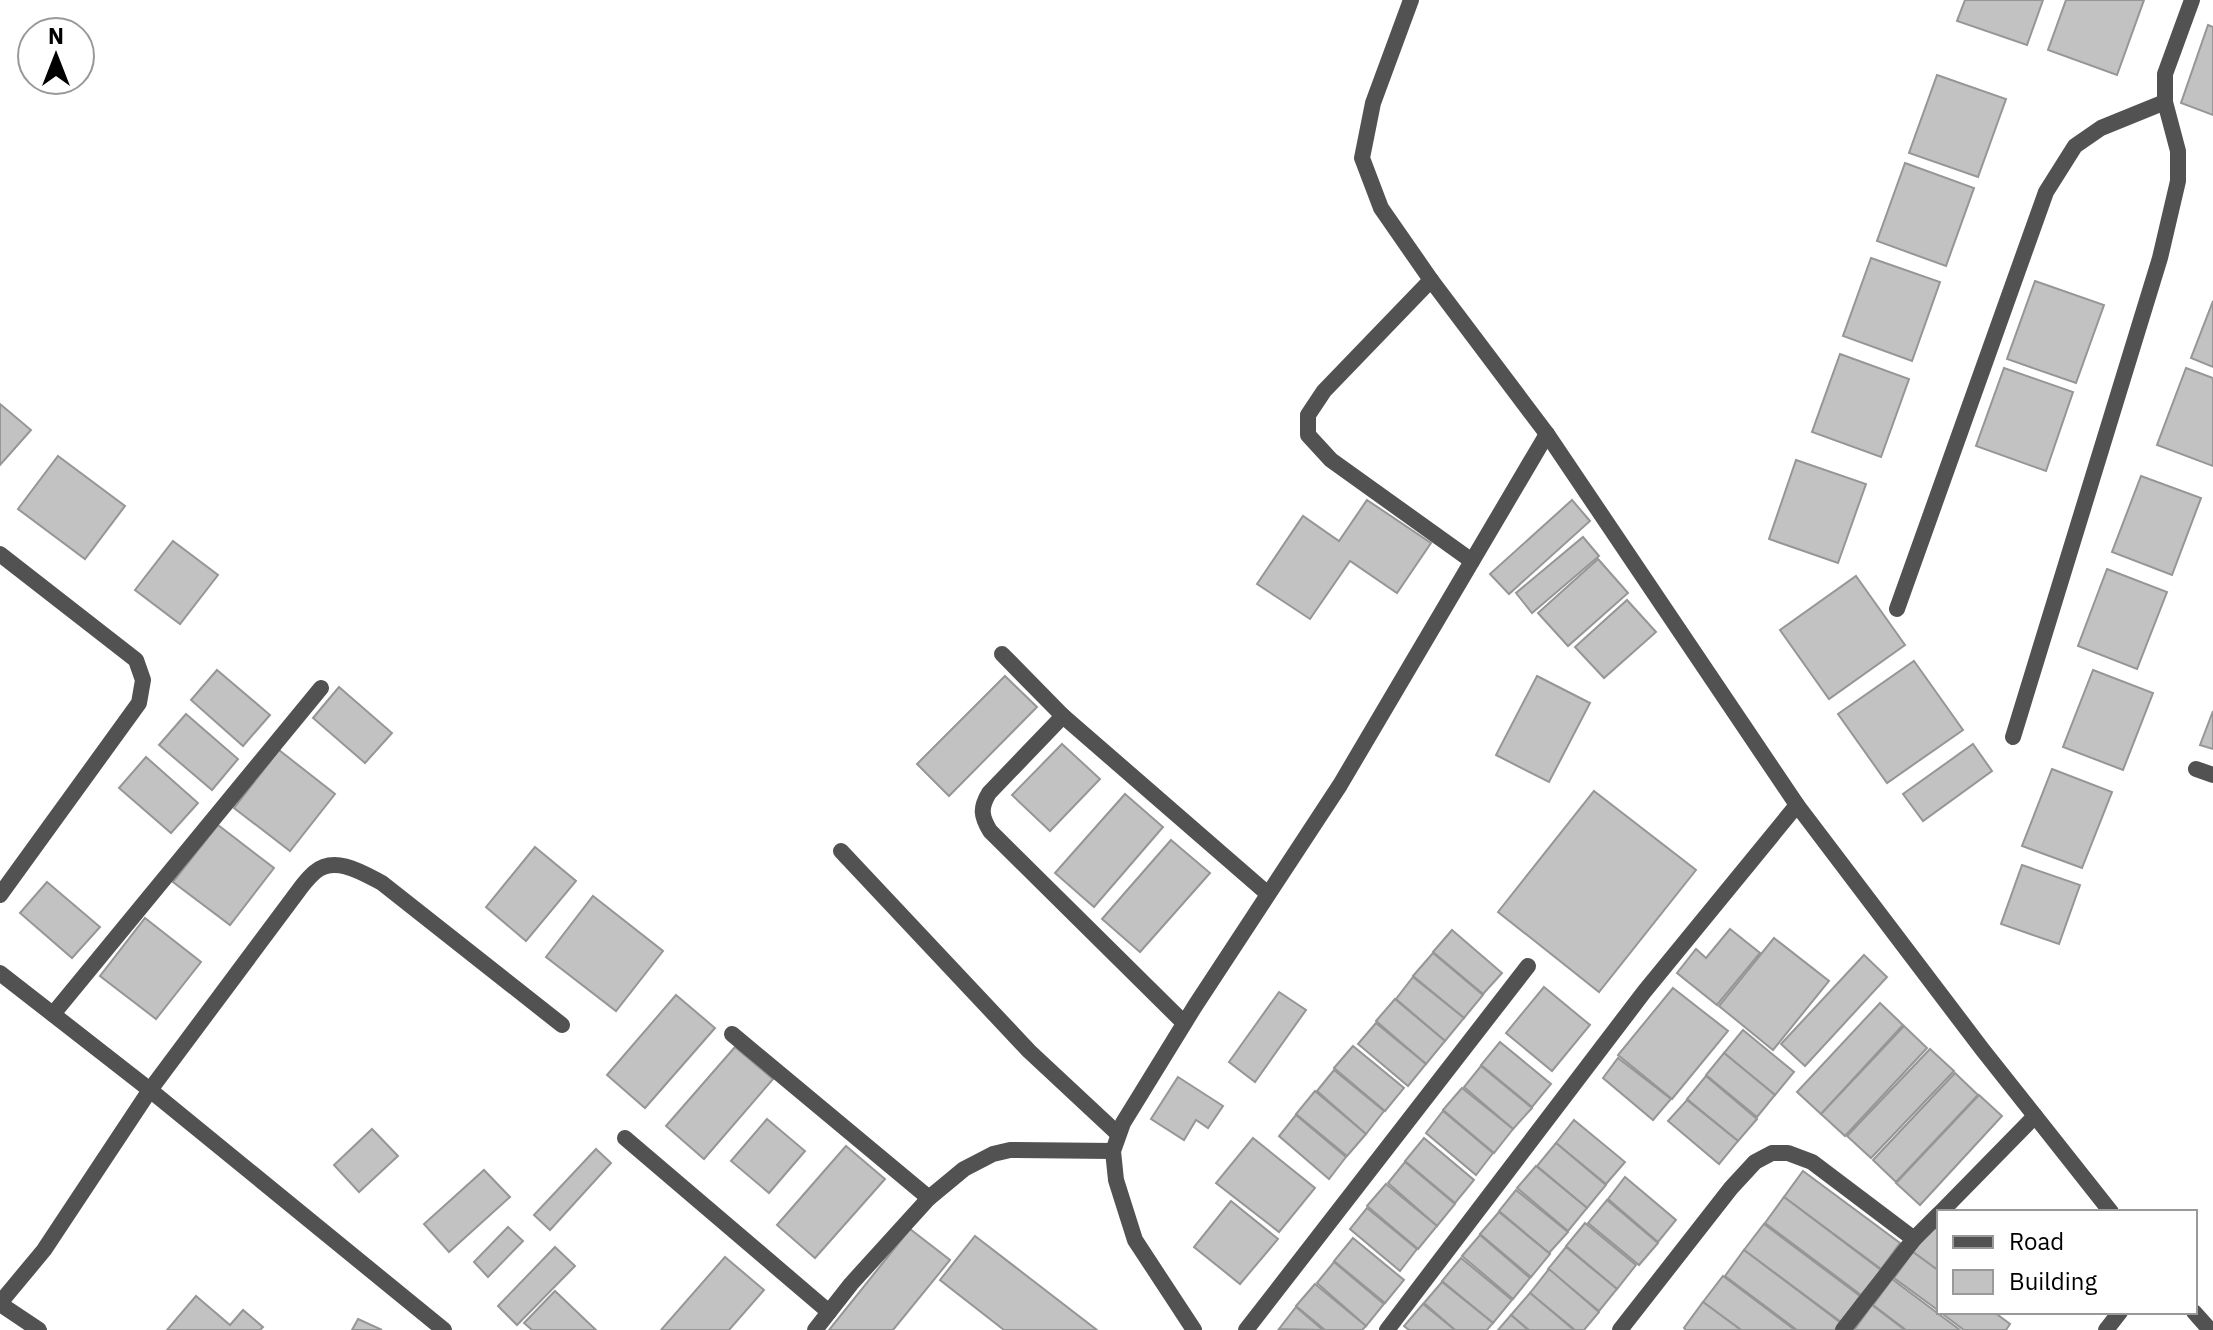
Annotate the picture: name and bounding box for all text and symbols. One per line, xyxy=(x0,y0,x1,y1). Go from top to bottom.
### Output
north arrow xyxy=(16,16,96,96)
text: N xyxy=(48,21,64,50)
legend xyxy=(1937,1210,2197,1314)
text: Road xyxy=(2009,1225,2064,1257)
text: Building xyxy=(2009,1265,2097,1297)

